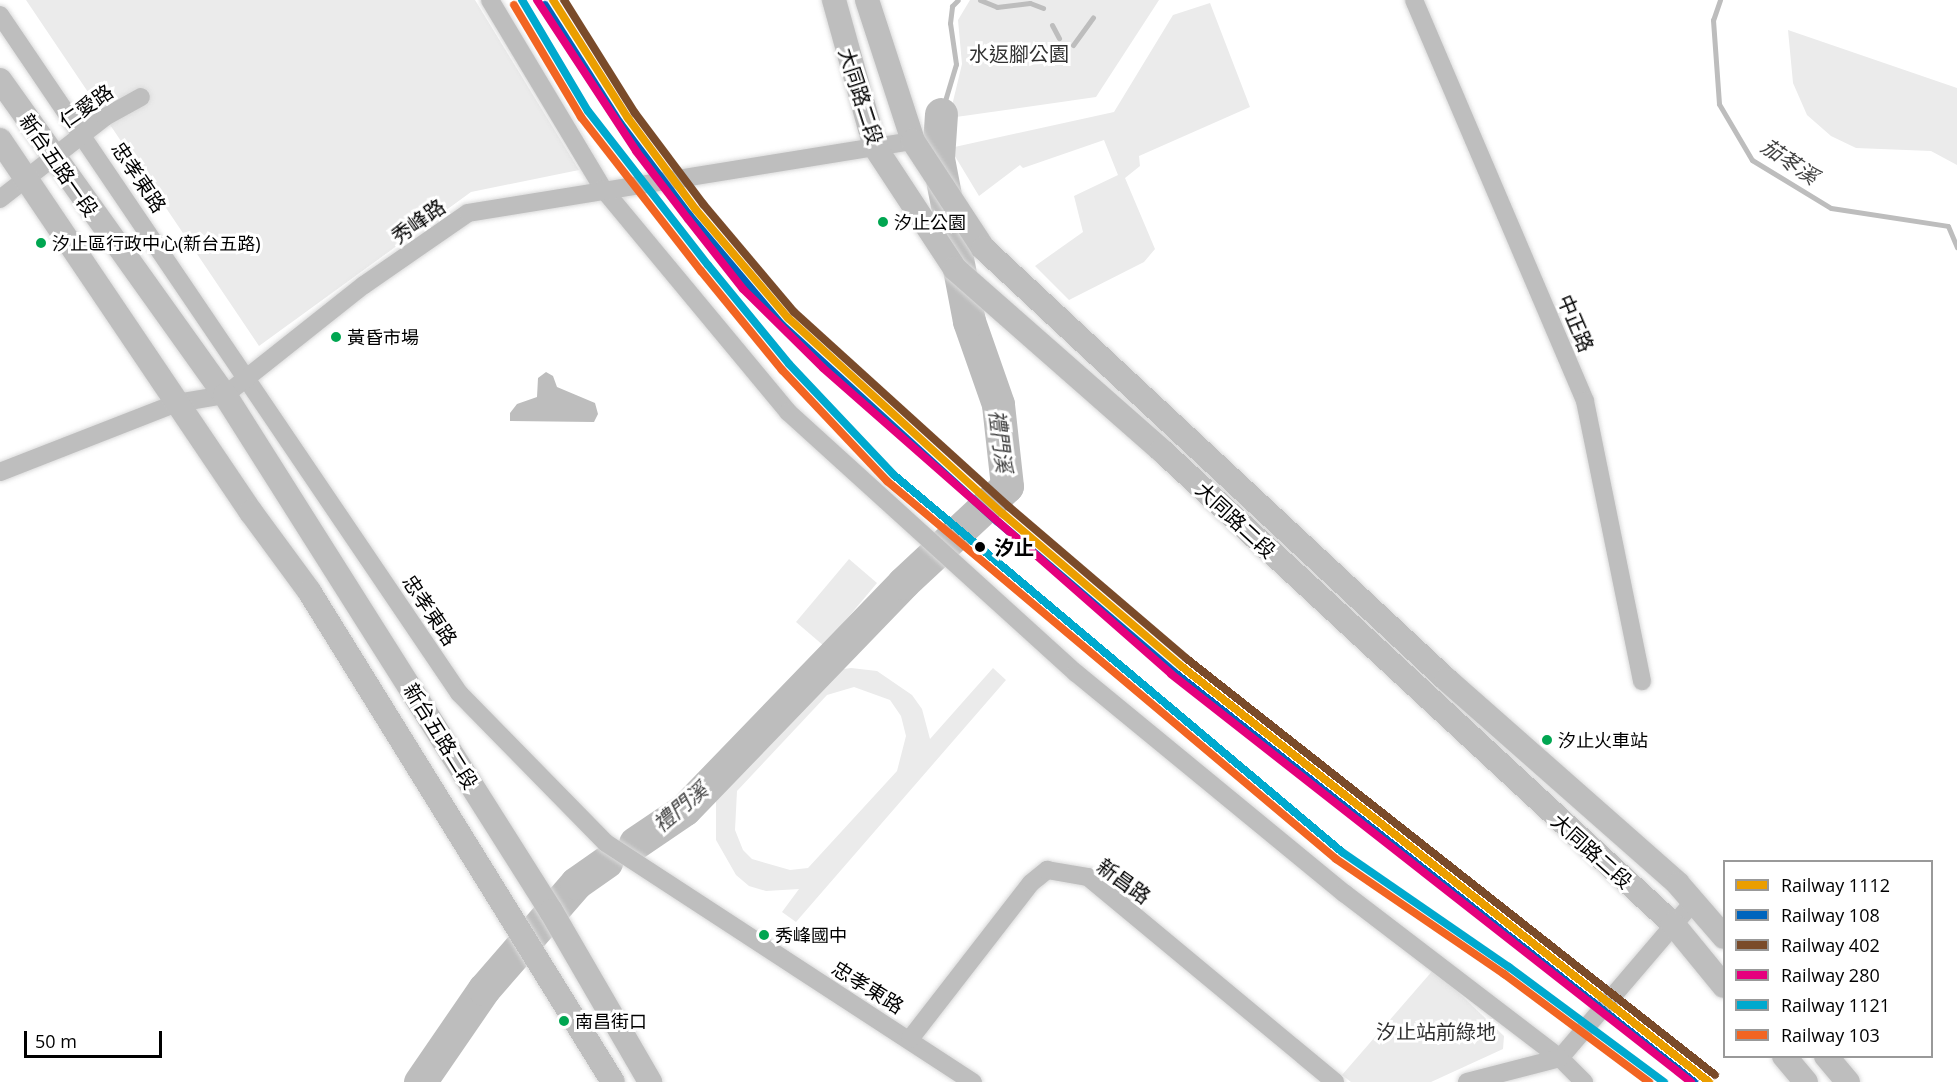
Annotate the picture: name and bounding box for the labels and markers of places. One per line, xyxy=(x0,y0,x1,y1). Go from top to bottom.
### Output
place label: 汐止公園 xyxy=(894,211,966,233)
marker: 汐止公園 xyxy=(877,216,889,228)
place label: 汐止區行政中心(新台五路) xyxy=(52,232,261,254)
marker: 汐止區行政中心(新台五路) xyxy=(35,237,47,249)
place label: 黃昏市場 xyxy=(347,326,419,348)
marker: 黃昏市場 xyxy=(330,331,342,343)
place label: 汐止 xyxy=(994,535,1034,559)
marker: 汐止 xyxy=(971,538,989,556)
place label: 汐止火車站 xyxy=(1558,729,1648,751)
marker: 汐止火車站 xyxy=(1541,734,1553,746)
place label: 秀峰國中 xyxy=(775,924,847,946)
marker: 秀峰國中 xyxy=(758,929,770,941)
place label: 南昌街口 xyxy=(575,1010,647,1032)
marker: 南昌街口 xyxy=(558,1015,570,1027)

